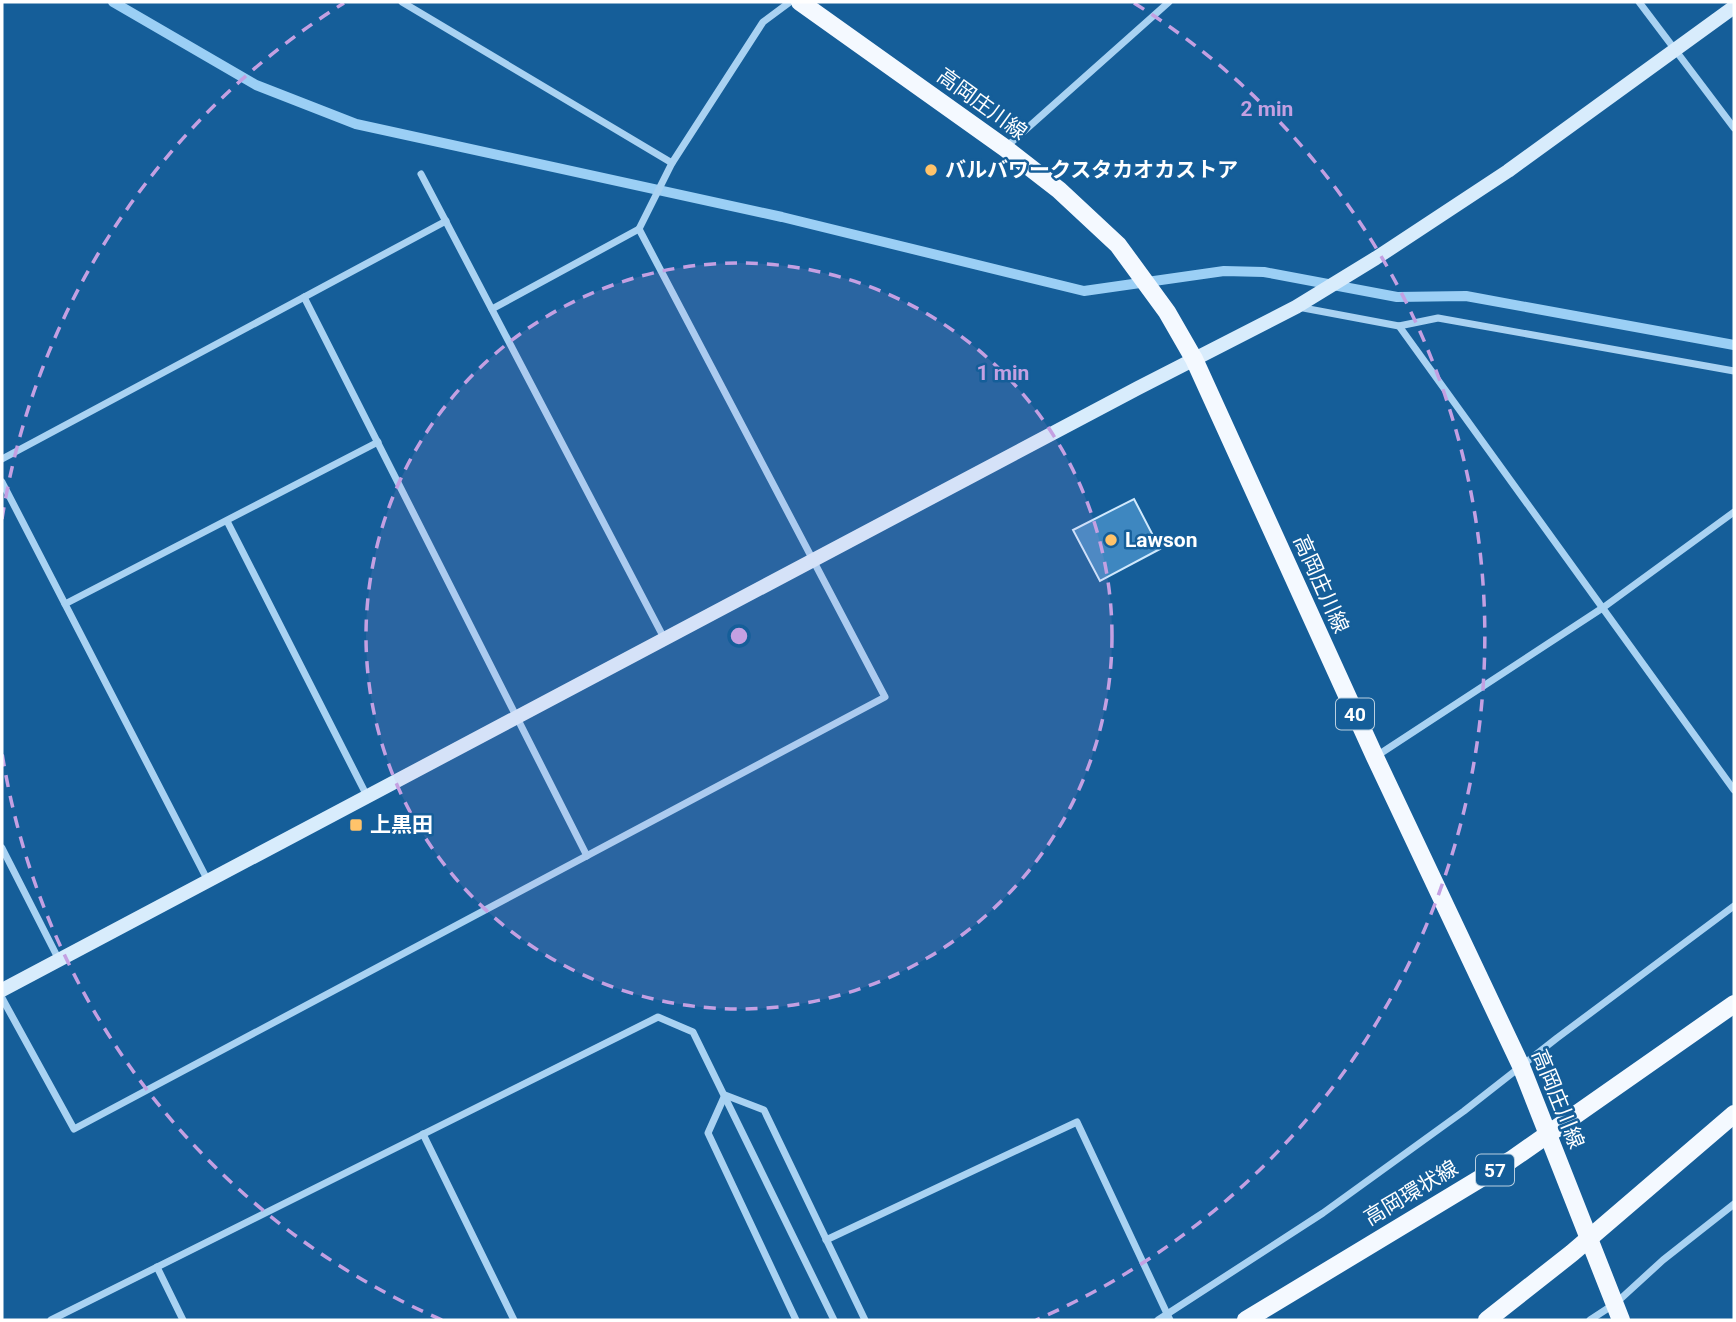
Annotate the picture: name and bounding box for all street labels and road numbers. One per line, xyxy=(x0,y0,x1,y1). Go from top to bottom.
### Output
street label: 高岡庄川線 xyxy=(932,63,1032,145)
street label: 高岡庄川線 xyxy=(1289,531,1353,637)
road number: 40 xyxy=(1336,698,1374,730)
street label: 高岡庄川線 xyxy=(1527,1046,1589,1152)
road number: 57 xyxy=(1476,1154,1514,1186)
street label: 高岡環状線 xyxy=(1360,1156,1462,1230)

